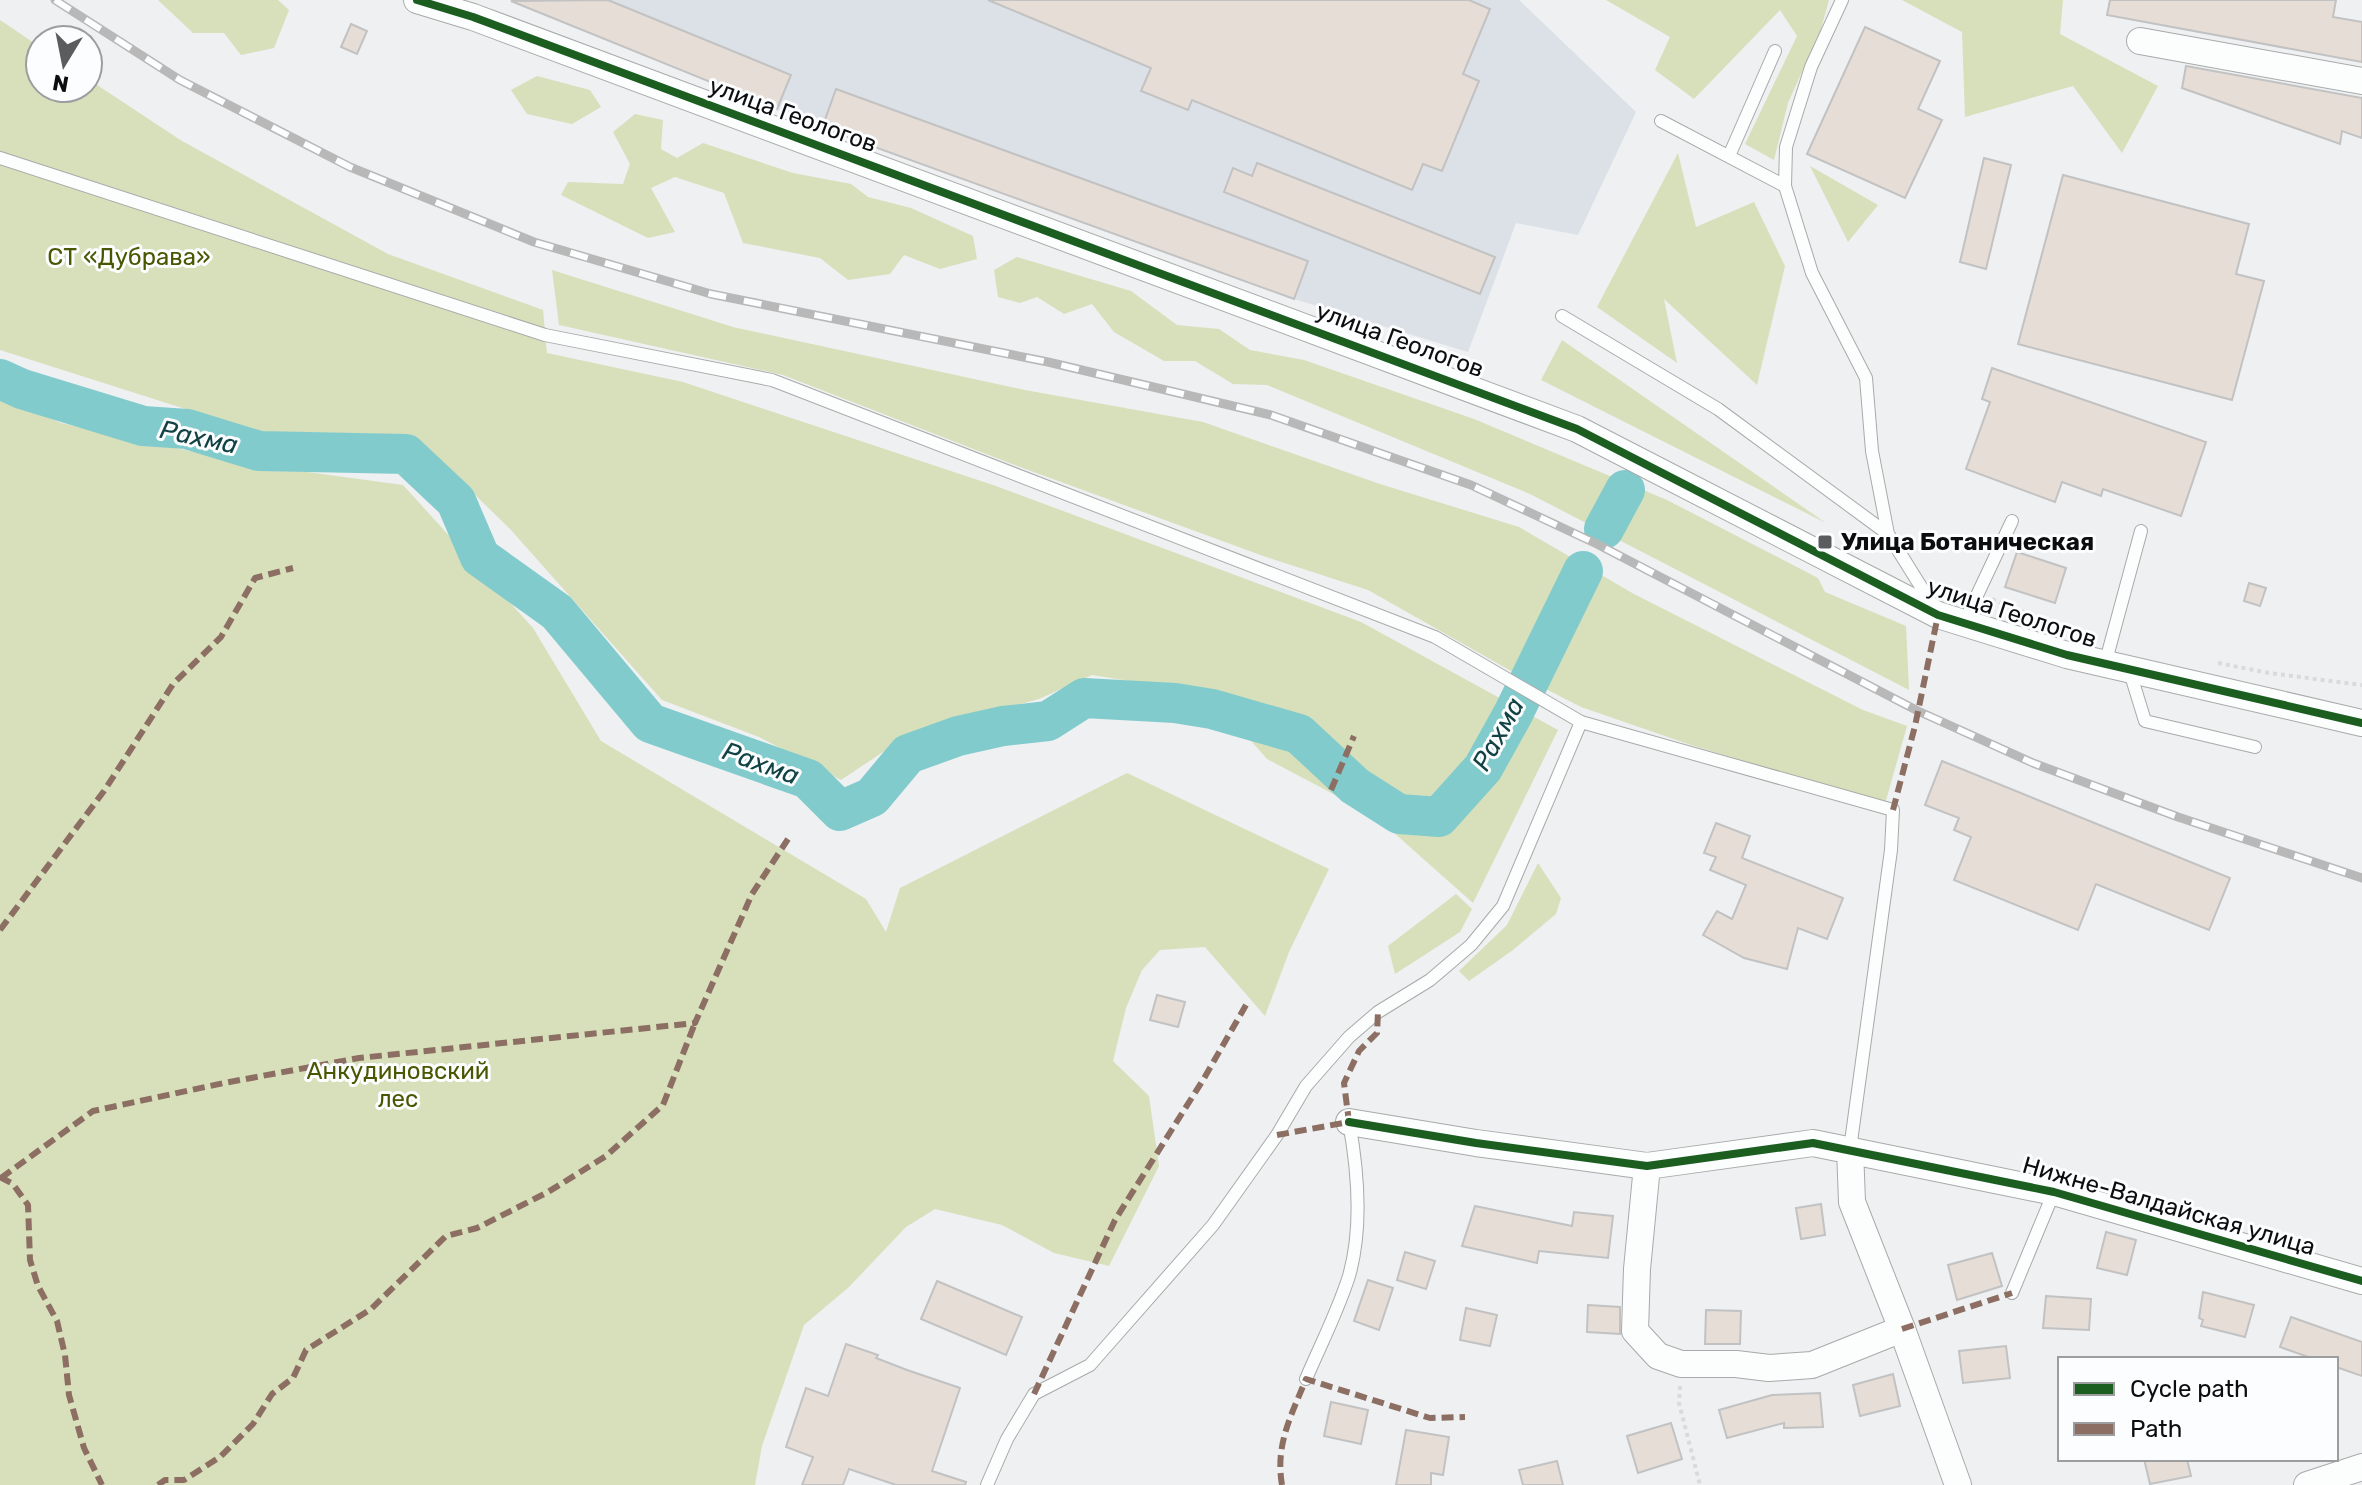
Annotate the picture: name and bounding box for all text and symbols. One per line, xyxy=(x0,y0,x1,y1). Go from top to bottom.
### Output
north arrow xyxy=(24,24,104,104)
text: N xyxy=(50,69,71,98)
street label: улица Геологов xyxy=(705,72,881,158)
park label: СТ «Дубрава» xyxy=(47,243,211,271)
street label: улица Геологов xyxy=(1312,297,1488,383)
water label: Рахма xyxy=(157,414,241,461)
place label: Улица Ботаническая xyxy=(1841,528,2094,556)
marker: Улица Ботаническая xyxy=(1816,533,1834,551)
street label: улица Геологов xyxy=(1924,572,2100,654)
water label: Рахма xyxy=(1466,692,1531,776)
water label: Рахма xyxy=(718,735,803,792)
park label: Анкудиновский лес xyxy=(307,1057,489,1113)
street label: Нижне-Валдайская улица xyxy=(2019,1151,2319,1261)
legend xyxy=(2058,1357,2338,1461)
text: Cycle path xyxy=(2130,1375,2249,1403)
text: Path xyxy=(2130,1415,2182,1443)

